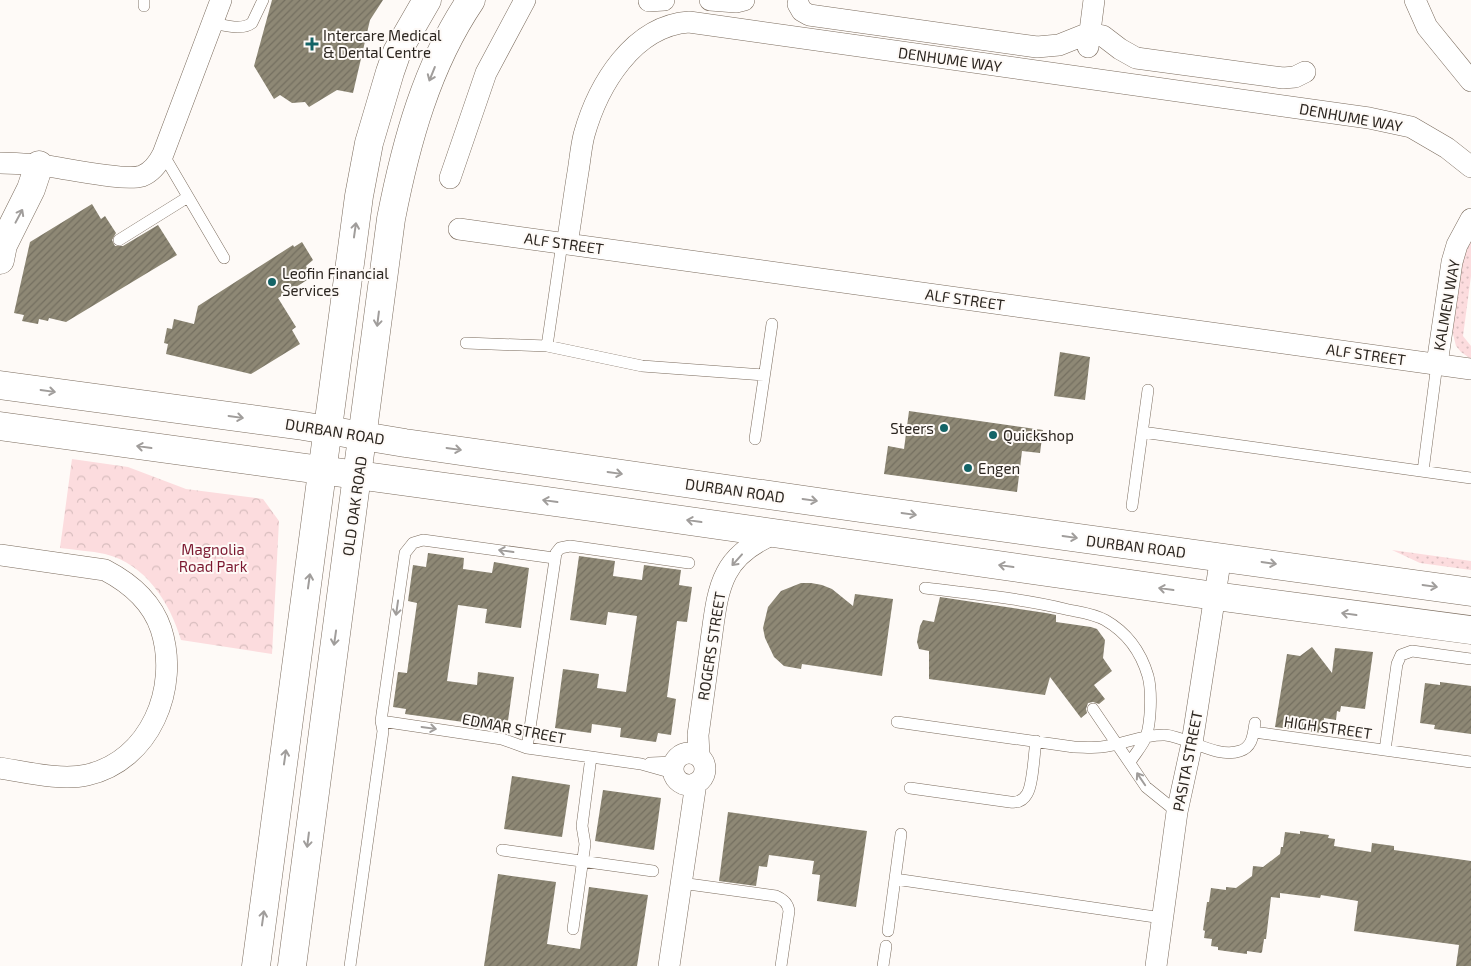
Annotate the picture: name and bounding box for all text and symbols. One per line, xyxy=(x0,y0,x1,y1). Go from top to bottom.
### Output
place label: Intercare Medical & Dental Centre xyxy=(323,26,442,61)
marker: Intercare Medical & Dental Centre xyxy=(305,37,319,51)
street label: DENHUME WAY xyxy=(897,43,1003,75)
one-way arrow xyxy=(427,66,437,81)
street label: DENHUME WAY xyxy=(1298,99,1405,135)
one-way arrow xyxy=(14,208,24,223)
one-way arrow xyxy=(350,222,360,238)
street label: ALF STREET xyxy=(523,229,605,258)
street label: KALMEN WAY xyxy=(1429,258,1463,352)
place label: Leofin Financial Services xyxy=(282,264,389,299)
marker: Leofin Financial Services xyxy=(266,276,278,288)
street label: ALF STREET xyxy=(924,285,1006,314)
one-way arrow xyxy=(373,311,383,327)
street label: ALF STREET xyxy=(1325,340,1407,369)
one-way arrow xyxy=(40,387,56,397)
one-way arrow xyxy=(228,412,244,422)
street label: DURBAN ROAD xyxy=(284,414,386,448)
place label: Steers xyxy=(890,419,934,437)
marker: Steers xyxy=(938,422,950,434)
place label: Quickshop xyxy=(1003,426,1074,445)
marker: Quickshop xyxy=(987,429,999,441)
one-way arrow xyxy=(136,441,152,451)
one-way arrow xyxy=(445,445,461,455)
street label: OLD OAK ROAD xyxy=(338,455,370,557)
place label: Engen xyxy=(978,459,1020,477)
marker: Engen xyxy=(962,462,974,474)
one-way arrow xyxy=(606,468,622,478)
street label: DURBAN ROAD xyxy=(684,474,786,506)
one-way arrow xyxy=(542,496,558,506)
one-way arrow xyxy=(802,496,818,506)
one-way arrow xyxy=(900,510,916,520)
one-way arrow xyxy=(686,516,702,526)
street label: DURBAN ROAD xyxy=(1085,531,1187,561)
one-way arrow xyxy=(1061,532,1077,542)
park label: Magnolia Road Park xyxy=(179,540,248,575)
one-way arrow xyxy=(498,546,514,556)
one-way arrow xyxy=(731,553,742,566)
one-way arrow xyxy=(1261,558,1277,568)
one-way arrow xyxy=(998,560,1014,570)
one-way arrow xyxy=(304,573,314,589)
one-way arrow xyxy=(1422,581,1438,591)
one-way arrow xyxy=(1159,584,1175,594)
street label: ROGERS STREET xyxy=(694,590,729,702)
one-way arrow xyxy=(392,600,402,616)
one-way arrow xyxy=(1341,608,1357,618)
one-way arrow xyxy=(330,630,340,646)
street label: EDMAR STREET xyxy=(461,709,568,747)
street label: PASITA STREET xyxy=(1168,709,1206,813)
street label: HIGH STREET xyxy=(1283,712,1373,742)
one-way arrow xyxy=(421,724,437,734)
one-way arrow xyxy=(280,749,290,765)
one-way arrow xyxy=(1136,773,1146,787)
one-way arrow xyxy=(303,832,313,848)
one-way arrow xyxy=(258,910,268,926)

